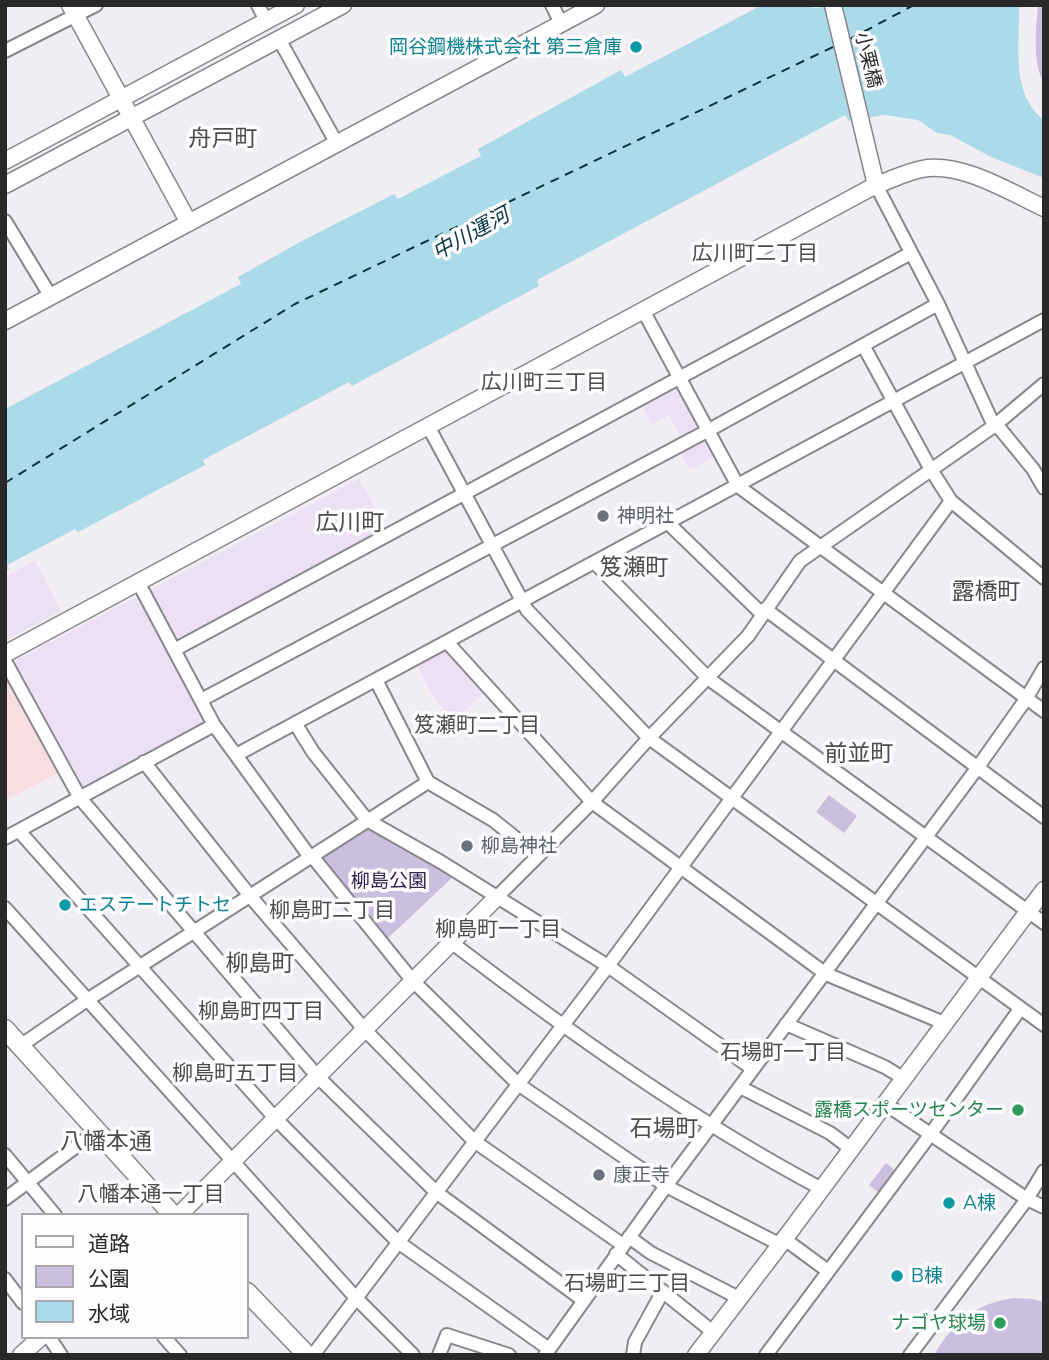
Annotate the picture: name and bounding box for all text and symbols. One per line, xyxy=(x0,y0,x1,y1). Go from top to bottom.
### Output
street label: 小栗橋 xyxy=(850,30,886,90)
place label: 岡谷鋼機株式会社 第三倉庫 xyxy=(389,36,622,58)
marker: 岡谷鋼機株式会社 第三倉庫 xyxy=(628,39,644,55)
district label: 舟戸町 xyxy=(189,125,257,153)
water label: 中川運河 xyxy=(428,203,514,265)
district label: 広川町二丁目 xyxy=(692,241,818,267)
district label: 広川町三丁目 xyxy=(481,370,607,396)
place label: 神明社 xyxy=(617,505,674,527)
marker: 神明社 xyxy=(595,508,611,524)
district label: 広川町 xyxy=(316,509,384,537)
district label: 笈瀬町 xyxy=(600,554,668,582)
district label: 露橋町 xyxy=(952,578,1020,606)
district label: 笈瀬町二丁目 xyxy=(414,713,540,739)
district label: 前並町 xyxy=(825,740,893,768)
place label: 柳島神社 xyxy=(481,835,557,857)
marker: 柳島神社 xyxy=(459,838,475,854)
park label: 柳島公園 xyxy=(351,870,427,892)
place label: エステートチトセ xyxy=(79,894,231,916)
marker: エステートチトセ xyxy=(57,897,73,913)
district label: 柳島町二丁目 xyxy=(269,898,395,924)
district label: 柳島町一丁目 xyxy=(435,917,561,943)
district label: 柳島町 xyxy=(226,950,294,978)
district label: 柳島町四丁目 xyxy=(198,999,324,1025)
district label: 石場町一丁目 xyxy=(720,1040,846,1066)
district label: 柳島町五丁目 xyxy=(172,1061,298,1087)
place label: 露橋スポーツセンター xyxy=(814,1099,1004,1121)
marker: 露橋スポーツセンター xyxy=(1010,1102,1026,1118)
district label: 石場町 xyxy=(630,1115,698,1143)
district label: 八幡本通 xyxy=(60,1128,152,1156)
place label: 康正寺 xyxy=(613,1164,670,1186)
marker: 康正寺 xyxy=(591,1167,607,1183)
district label: 八幡本通一丁目 xyxy=(78,1182,224,1208)
place label: A棟 xyxy=(963,1192,996,1214)
marker: A棟 xyxy=(941,1195,957,1211)
legend xyxy=(21,1213,248,1339)
text: 道路 xyxy=(88,1230,130,1256)
text: 公園 xyxy=(88,1265,130,1291)
place label: B棟 xyxy=(911,1265,943,1287)
marker: B棟 xyxy=(889,1268,905,1284)
district label: 石場町三丁目 xyxy=(564,1271,690,1297)
text: 水域 xyxy=(88,1300,130,1326)
place label: ナゴヤ球場 xyxy=(891,1312,986,1334)
marker: ナゴヤ球場 xyxy=(992,1315,1008,1331)

